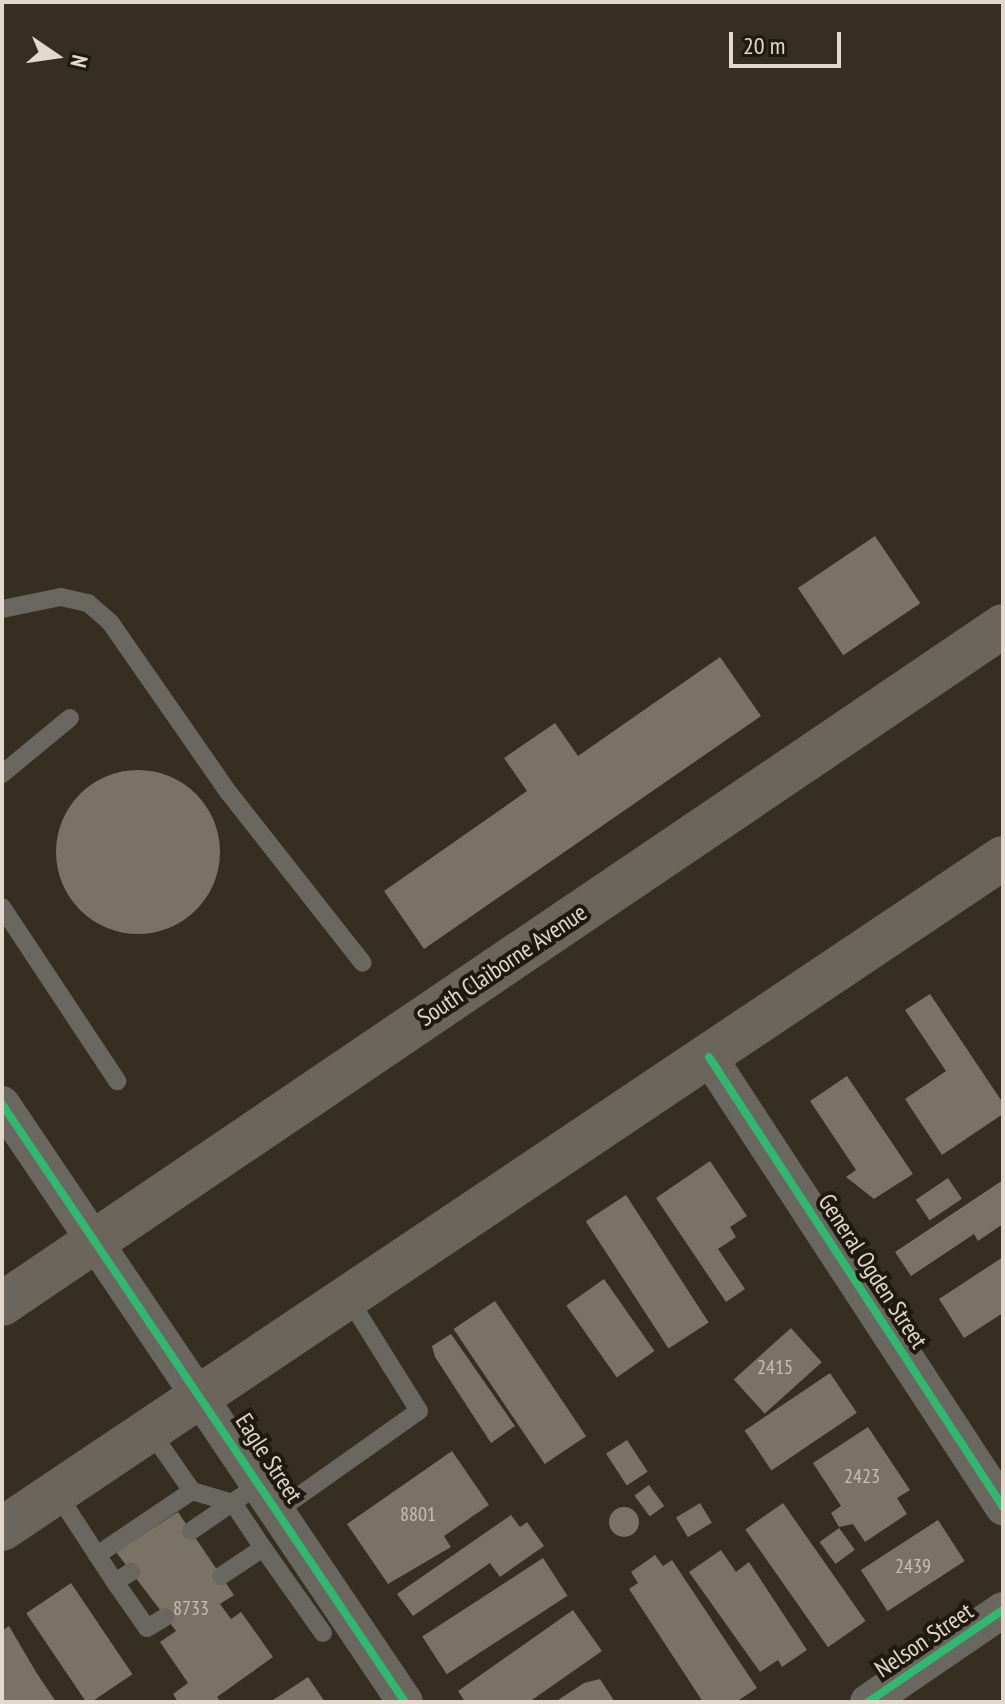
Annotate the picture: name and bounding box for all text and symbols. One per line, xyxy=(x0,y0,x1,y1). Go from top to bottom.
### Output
north arrow xyxy=(16,16,96,96)
scale bar xyxy=(733,16,845,66)
text: 20 m xyxy=(743,30,785,61)
text: N xyxy=(64,52,94,70)
street label: South Claiborne Avenue xyxy=(412,898,592,1032)
street label: General Ogden Street xyxy=(812,1188,934,1354)
house number: 2415 xyxy=(757,1355,793,1379)
street label: Eagle Street xyxy=(230,1408,308,1508)
house number: 2423 xyxy=(844,1464,880,1488)
house number: 8801 xyxy=(400,1502,436,1526)
house number: 2439 xyxy=(895,1554,931,1578)
house number: 8733 xyxy=(173,1596,209,1620)
street label: Nelson Street xyxy=(869,1597,979,1683)

